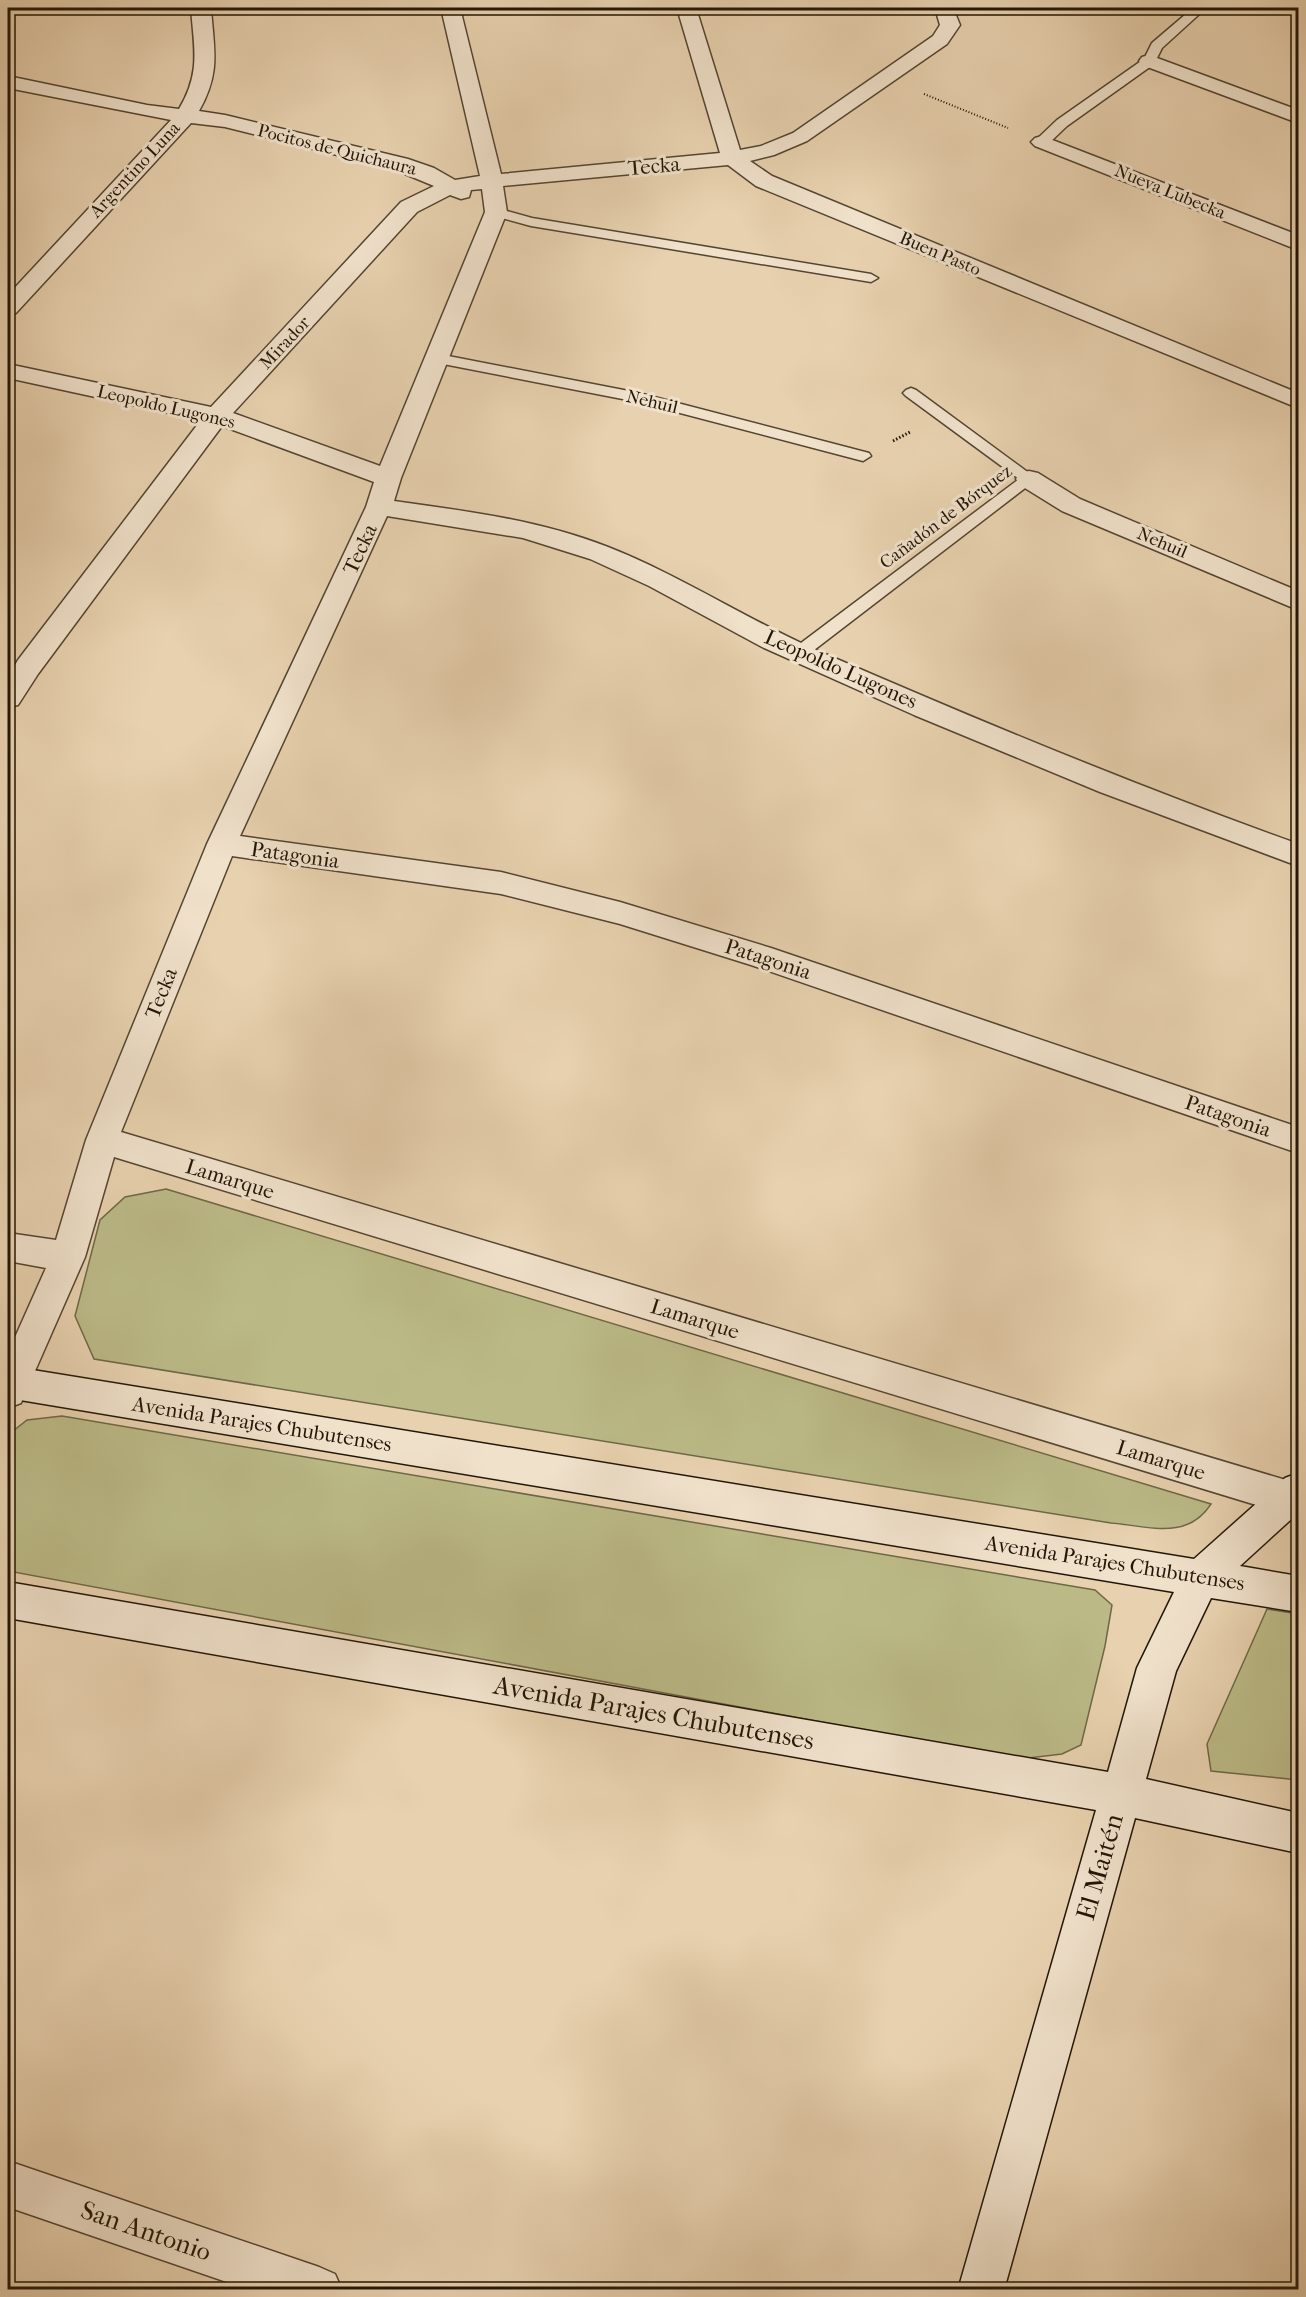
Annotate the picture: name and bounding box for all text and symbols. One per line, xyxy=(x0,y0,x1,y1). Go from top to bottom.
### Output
street label: Argentino Luna xyxy=(85,117,185,223)
street label: Pocitos de Quichaura xyxy=(255,120,419,180)
street label: Tecka xyxy=(627,152,681,180)
street label: Nueva Lubecka xyxy=(1111,160,1229,224)
street label: Buen Pasto xyxy=(896,227,984,281)
street label: Mirador xyxy=(255,312,315,374)
street label: Leopoldo Lugones xyxy=(95,381,237,433)
street label: Nehuil xyxy=(624,386,680,418)
street label: Cañadón de Bórquez xyxy=(876,461,1016,573)
street label: Tecka xyxy=(338,520,382,578)
street label: Nehuil xyxy=(1134,523,1190,563)
street label: Leopoldo Lugones xyxy=(761,625,921,713)
street label: Patagonia xyxy=(249,837,341,873)
street label: Patagonia xyxy=(722,934,814,984)
street label: Tecka xyxy=(140,964,182,1022)
street label: Patagonia xyxy=(1182,1090,1274,1142)
street label: Lamarque xyxy=(183,1154,277,1204)
street label: Lamarque xyxy=(648,1294,742,1344)
street label: Avenida Parajes Chubutenses xyxy=(130,1391,394,1456)
street label: Lamarque xyxy=(1114,1435,1208,1485)
street label: Avenida Parajes Chubutenses xyxy=(983,1530,1247,1595)
street label: Avenida Parajes Chubutenses xyxy=(490,1669,817,1756)
street label: El Maitén xyxy=(1070,1810,1130,1924)
street label: San Antonio xyxy=(77,2194,215,2268)

